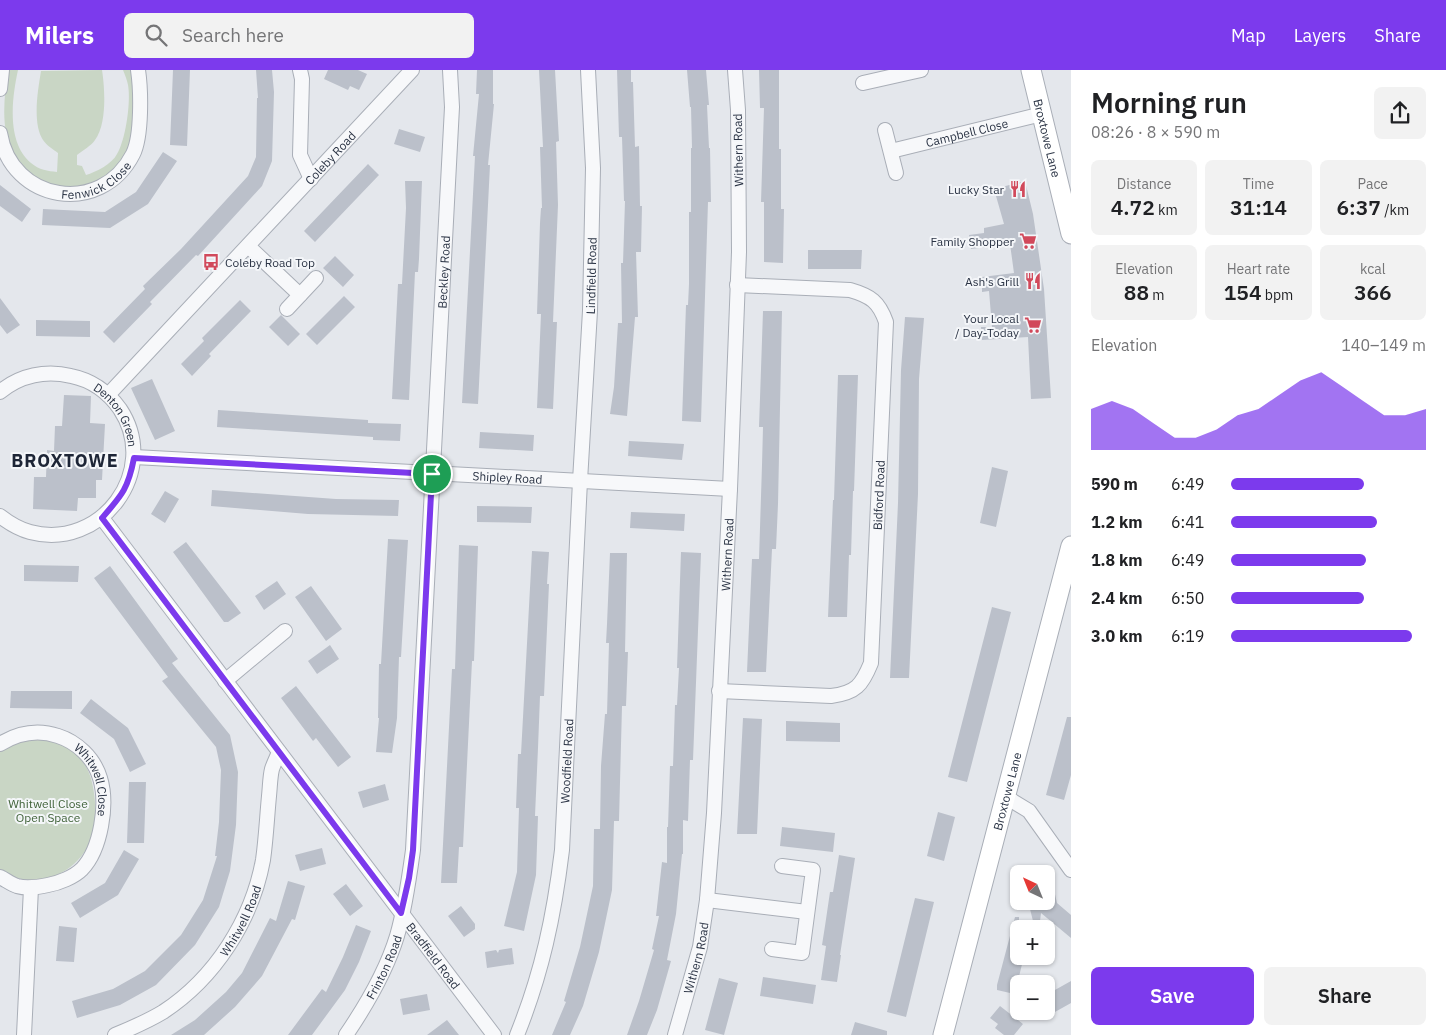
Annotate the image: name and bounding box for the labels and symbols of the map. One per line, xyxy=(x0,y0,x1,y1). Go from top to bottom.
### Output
street label: Broxtowe Lane xyxy=(1031,97,1064,179)
street label: Withern Road xyxy=(730,113,746,187)
street label: Campbell Close xyxy=(924,115,1010,150)
street label: Coleby Road xyxy=(302,128,359,187)
street label: Fenwick Close xyxy=(61,158,134,201)
restaurant icon: Lucky Star xyxy=(1008,179,1028,199)
place label: Lucky Star xyxy=(948,182,1005,197)
supermarket icon: Family Shopper xyxy=(1018,231,1038,251)
place label: Family Shopper xyxy=(931,234,1015,249)
street label: Beckley Road xyxy=(434,235,453,309)
street label: Lindfield Road xyxy=(582,237,599,315)
bus stop icon: Coleby Road Top xyxy=(201,252,221,272)
place label: Coleby Road Top xyxy=(225,255,315,270)
restaurant icon: Ash's Grill xyxy=(1023,271,1043,291)
place label: Ash's Grill xyxy=(965,274,1019,289)
place label: Your Local / Day-Today xyxy=(955,311,1019,340)
supermarket icon: Your Local / Day-Today xyxy=(1023,315,1043,335)
street label: Denton Green xyxy=(91,379,141,448)
district label: BROXTOWE xyxy=(11,449,119,472)
pin xyxy=(411,453,453,495)
street label: Bidford Road xyxy=(869,460,887,530)
street label: Shipley Road xyxy=(472,468,543,486)
street label: Withern Road xyxy=(717,518,736,591)
street label: Woodfield Road xyxy=(557,718,576,804)
street label: Whitwell Close xyxy=(72,739,111,817)
street label: Broxtowe Lane xyxy=(989,750,1024,832)
park label: Whitwell Close Open Space xyxy=(8,796,88,825)
north arrow xyxy=(1010,865,1055,910)
street label: Whitwell Road xyxy=(216,883,264,959)
street label: Bradfield Road xyxy=(404,919,464,992)
street label: Withern Road xyxy=(680,921,711,995)
street label: Frinton Road xyxy=(362,933,404,1002)

